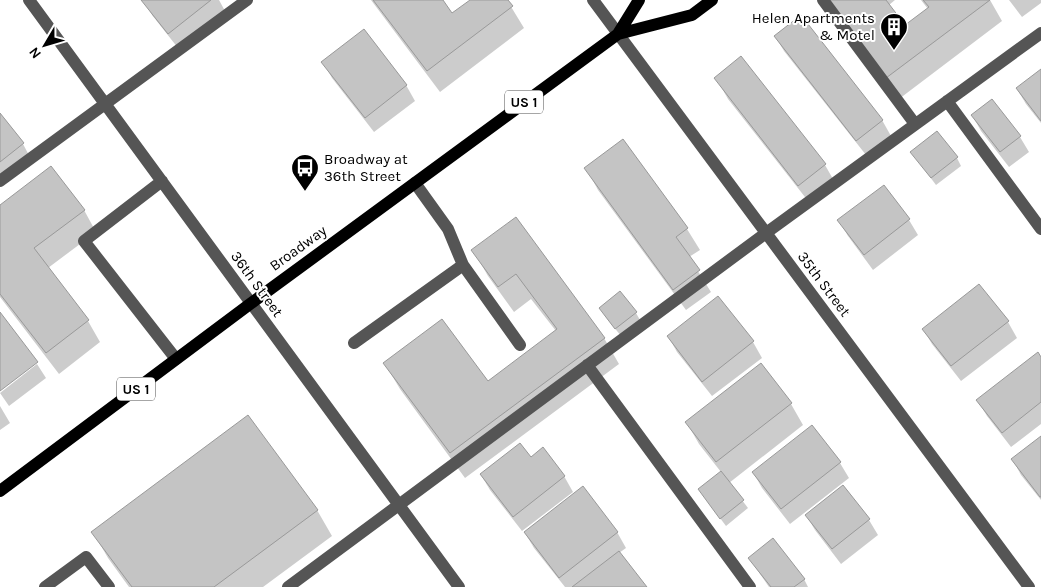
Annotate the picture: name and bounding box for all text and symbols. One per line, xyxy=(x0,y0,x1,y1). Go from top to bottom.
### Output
place label: Helen Apartments & Motel xyxy=(752,9,875,44)
building icon: Helen Apartments & Motel xyxy=(879,12,909,51)
north arrow xyxy=(20,20,70,70)
text: N xyxy=(25,44,45,62)
road number: US 1 xyxy=(505,90,543,114)
place label: Broadway at 36th Street xyxy=(324,150,408,185)
bus stop icon: Broadway at 36th Street xyxy=(290,153,320,192)
street label: Broadway xyxy=(266,221,330,275)
street label: 36th Street xyxy=(227,248,287,321)
street label: 35th Street xyxy=(794,248,854,320)
road number: US 1 xyxy=(117,378,155,400)

